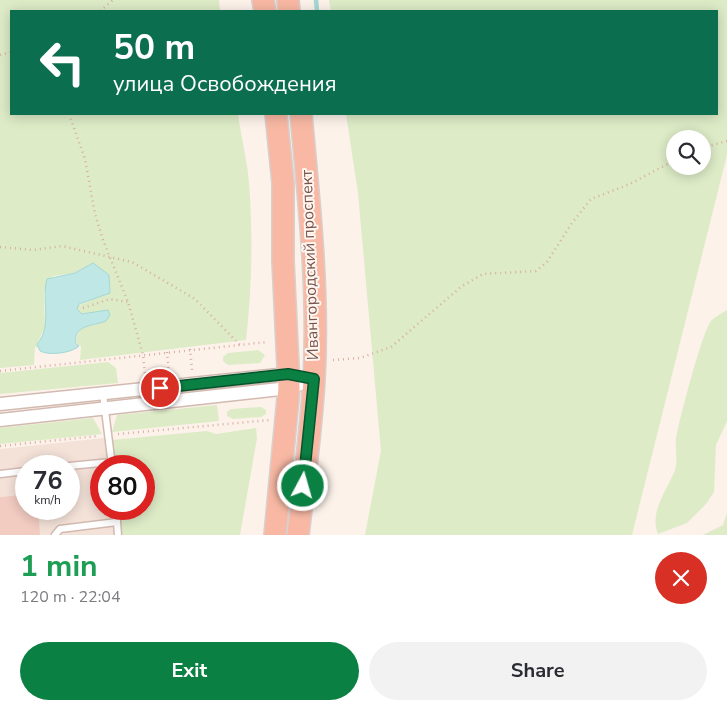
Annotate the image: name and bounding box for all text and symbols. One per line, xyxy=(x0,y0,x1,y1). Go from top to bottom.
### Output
text: 50 m xyxy=(113,24,195,71)
icon: left xyxy=(30,30,95,95)
text: улица Освобождения xyxy=(113,69,337,99)
map controls xyxy=(666,130,711,175)
button: search xyxy=(666,130,711,175)
street label: Ивангородский проспект xyxy=(296,169,324,361)
pin xyxy=(139,367,181,409)
icon: arrive xyxy=(146,374,174,402)
speed limit sign: 80 xyxy=(90,455,155,520)
position arrow xyxy=(276,459,328,511)
text: 76 xyxy=(32,464,63,498)
text: km/h xyxy=(34,492,61,508)
text: 1 min xyxy=(20,546,98,587)
button: close xyxy=(655,552,707,604)
text: 120 m · 22:04 xyxy=(20,586,121,608)
button: Exit xyxy=(20,642,359,700)
button: Share xyxy=(369,642,707,700)

